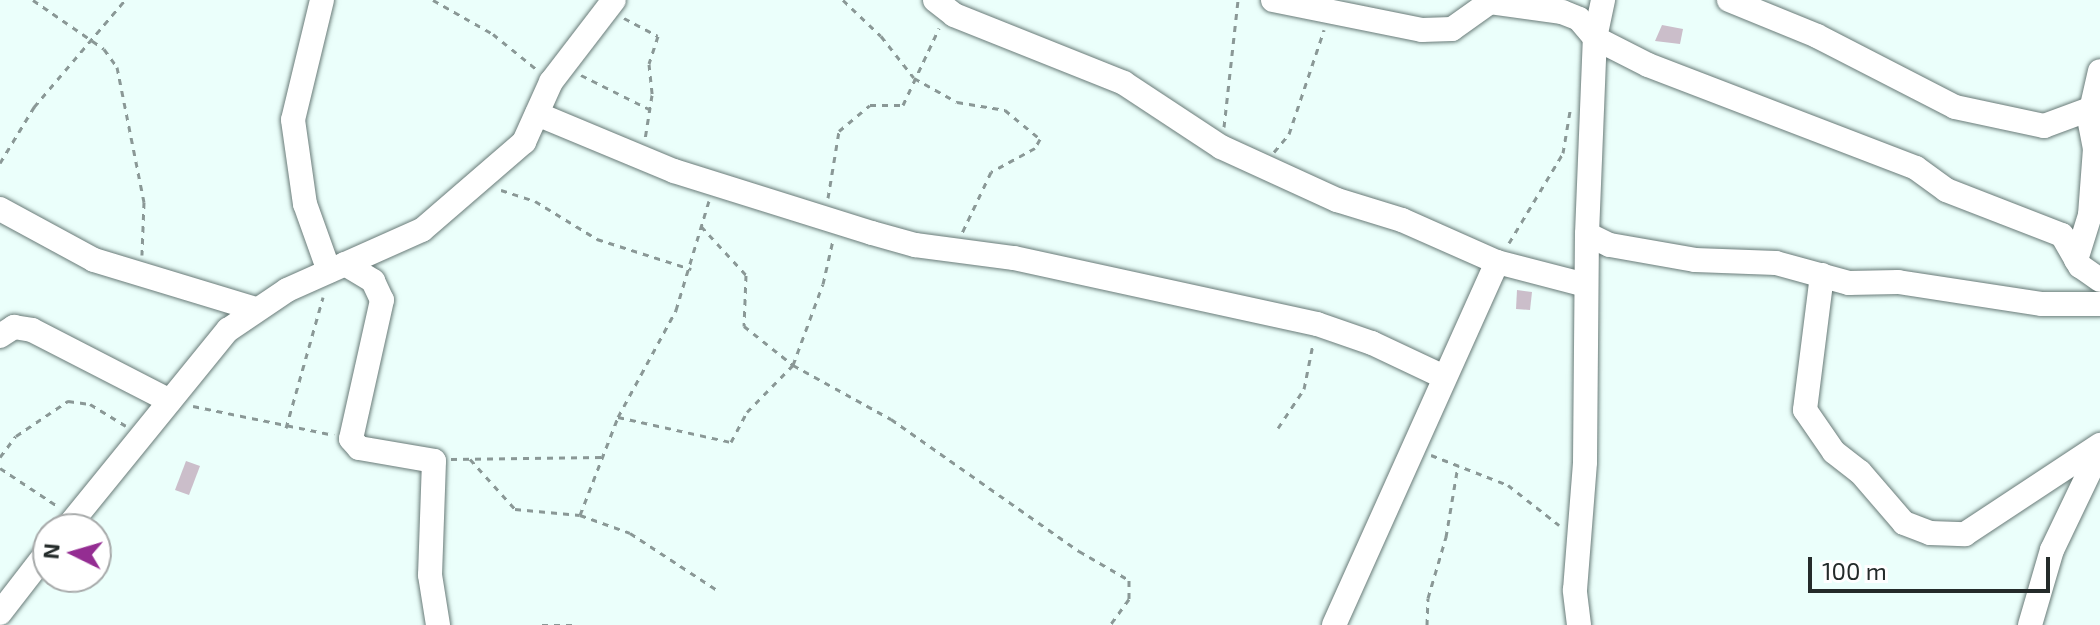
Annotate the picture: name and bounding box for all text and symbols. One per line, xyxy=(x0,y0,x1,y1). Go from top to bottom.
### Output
north arrow xyxy=(32,513,112,593)
scale bar xyxy=(1812,541,2054,591)
text: N xyxy=(36,542,64,560)
text: 100 m xyxy=(1822,556,1887,585)

